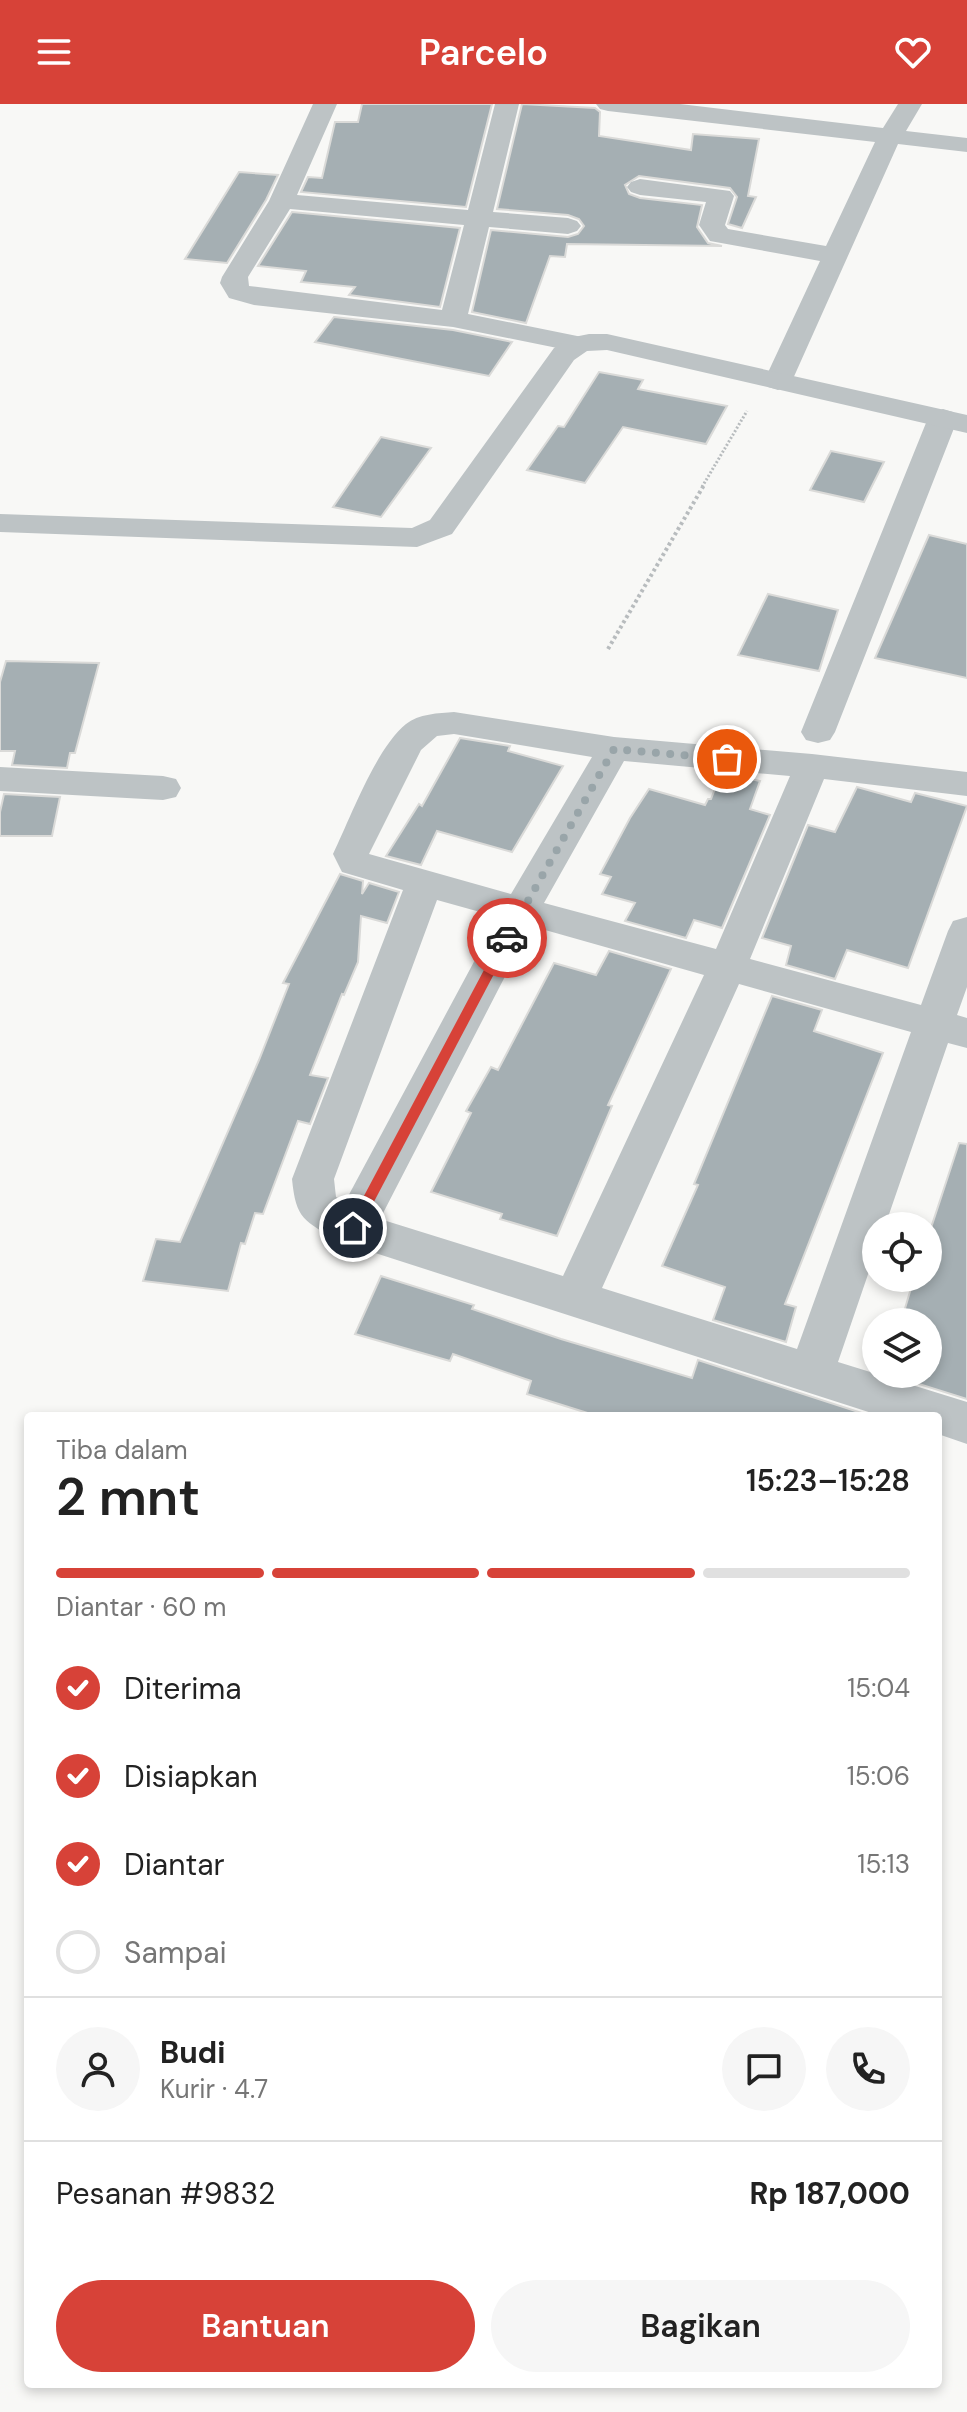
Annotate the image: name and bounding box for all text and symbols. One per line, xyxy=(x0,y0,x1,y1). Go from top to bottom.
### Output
text: Parcelo xyxy=(419,29,548,76)
icon: menu xyxy=(32,30,76,74)
icon: heart xyxy=(891,30,935,74)
pin xyxy=(693,725,761,793)
icon: bag xyxy=(705,737,749,781)
courier xyxy=(467,898,547,978)
icon: car xyxy=(485,916,529,960)
pin xyxy=(319,1194,387,1262)
icon: home xyxy=(331,1206,375,1250)
map controls xyxy=(862,1212,942,1388)
button: locate xyxy=(862,1212,942,1292)
button: layers xyxy=(862,1308,942,1388)
text: Tiba dalam xyxy=(56,1433,188,1467)
text: 15:23–15:28 xyxy=(746,1461,910,1500)
text: 2 mnt xyxy=(56,1463,200,1531)
text: Diantar · 60 m xyxy=(56,1590,226,1624)
icon: check xyxy=(56,1666,100,1710)
text: Diterima xyxy=(124,1669,242,1708)
text: 15:04 xyxy=(847,1671,910,1705)
icon: check xyxy=(56,1754,100,1798)
text: Disiapkan xyxy=(124,1757,258,1796)
text: 15:06 xyxy=(847,1759,910,1793)
icon: check xyxy=(56,1842,100,1886)
text: Diantar xyxy=(124,1845,225,1884)
text: 15:13 xyxy=(857,1847,910,1881)
text: Sampai xyxy=(124,1933,227,1972)
button: person xyxy=(56,2027,140,2111)
button: chat xyxy=(722,2027,806,2111)
button: phone xyxy=(826,2027,910,2111)
text: Budi xyxy=(160,2033,226,2072)
text: Kurir · 4.7 xyxy=(160,2072,268,2106)
text: Pesanan #9832 xyxy=(56,2174,275,2213)
text: Rp 187,000 xyxy=(749,2174,910,2213)
button: Bantuan xyxy=(56,2280,475,2372)
button: Bagikan xyxy=(491,2280,910,2372)

